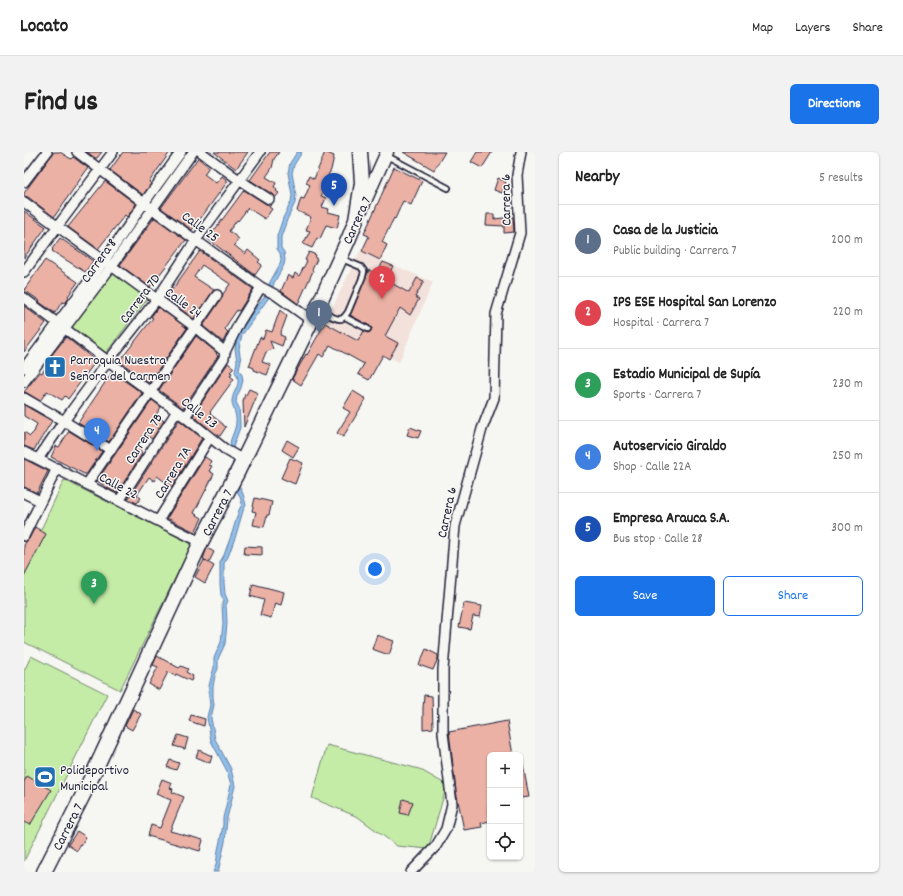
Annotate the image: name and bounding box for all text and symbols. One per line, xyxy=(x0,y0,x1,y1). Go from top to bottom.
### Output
text: Locato xyxy=(20,14,68,41)
text: Map xyxy=(752,18,773,38)
text: Layers xyxy=(795,18,830,38)
text: Share xyxy=(852,18,883,38)
text: Find us xyxy=(24,84,98,124)
button: Directions xyxy=(790,84,879,124)
text: Nearby xyxy=(575,166,619,190)
text: 5 results xyxy=(819,169,863,188)
pin: 5 xyxy=(321,173,347,206)
street label: Carrera 6 xyxy=(497,174,517,226)
street label: Carrera 7 xyxy=(338,194,377,248)
street label: Calle 25 xyxy=(177,207,223,248)
text: Casa de la Justicia xyxy=(613,220,718,242)
text: 1 xyxy=(587,231,589,250)
text: 200 m xyxy=(831,231,863,250)
street label: Carrera 8 xyxy=(77,235,123,288)
text: Public building · Carrera 7 xyxy=(613,242,736,261)
pin: 2 xyxy=(369,266,395,299)
street label: Carrera 7D xyxy=(115,270,166,328)
street label: Calle 24 xyxy=(160,283,205,324)
text: IPS ESE Hospital San Lorenzo xyxy=(613,292,776,314)
pin: 1 xyxy=(306,300,332,333)
text: 2 xyxy=(585,303,591,322)
text: 220 m xyxy=(833,303,863,322)
text: Hospital · Carrera 7 xyxy=(613,314,709,333)
place label: Parroquia Nuestra Señora del Carmen xyxy=(70,351,170,387)
church icon: Parroquia Nuestra Señora del Carmen xyxy=(42,354,68,380)
text: Estadio Municipal de Supía xyxy=(613,364,760,386)
text: 3 xyxy=(585,375,591,394)
text: 230 m xyxy=(833,375,863,394)
text: Sports · Carrera 7 xyxy=(613,386,701,405)
street label: Calle 23 xyxy=(176,393,221,434)
street label: Carrera 7B xyxy=(121,409,169,468)
pin: 4 xyxy=(84,418,110,451)
text: Autoservicio Giraldo xyxy=(613,436,726,458)
street label: Carrera 7A xyxy=(150,443,197,503)
text: 4 xyxy=(585,447,591,466)
text: 250 m xyxy=(832,447,863,466)
text: Shop · Calle 22A xyxy=(613,458,691,477)
street label: Calle 22 xyxy=(95,468,141,505)
street label: Carrera 6 xyxy=(433,485,463,540)
street label: Carrera 7 xyxy=(198,486,239,540)
text: Empresa Arauca S.A. xyxy=(613,508,730,530)
text: 5 xyxy=(585,519,591,538)
text: 300 m xyxy=(831,519,863,538)
text: Bus stop · Calle 28 xyxy=(613,530,703,549)
your location xyxy=(365,559,385,579)
pin: 3 xyxy=(81,571,107,604)
button: Save xyxy=(575,576,715,616)
button: Share xyxy=(723,576,863,616)
map controls xyxy=(487,752,523,860)
button: + xyxy=(487,752,523,788)
place label: Polideportivo Municipal xyxy=(60,761,129,797)
sports icon: Polideportivo Municipal xyxy=(32,764,58,790)
button: − xyxy=(487,788,523,824)
street label: Carrera 7 xyxy=(48,800,89,854)
button: locate xyxy=(487,824,523,860)

